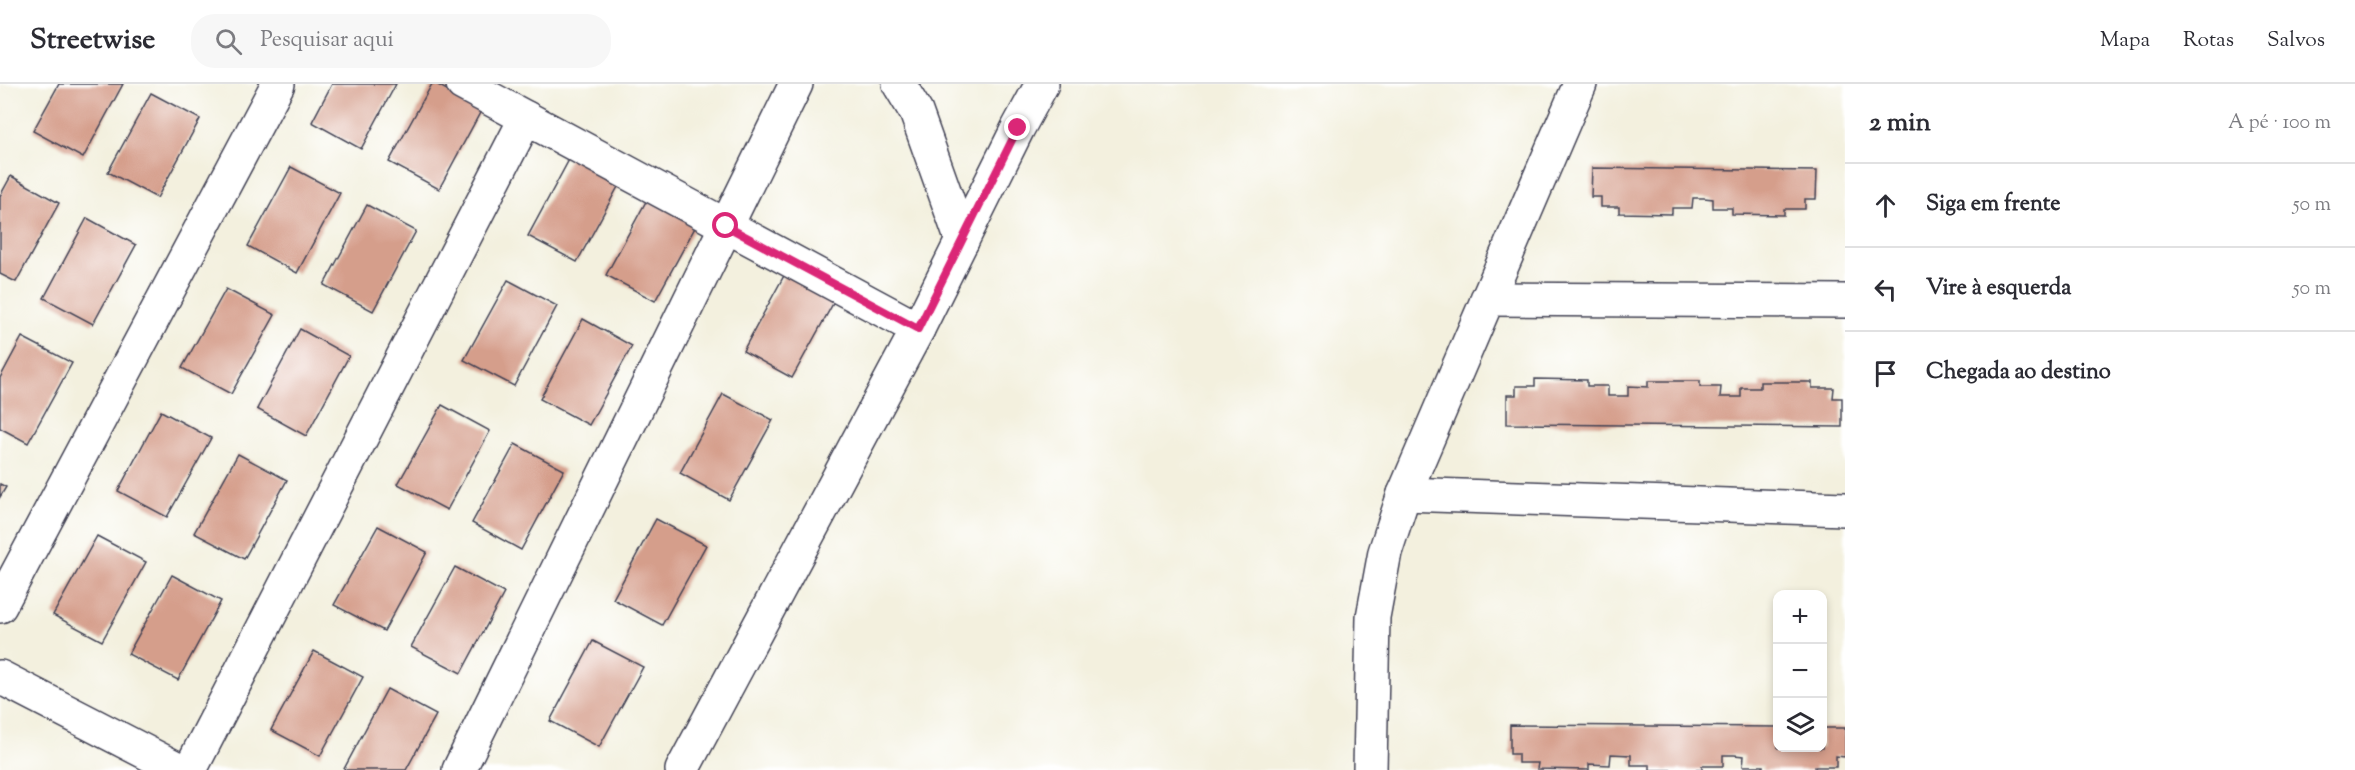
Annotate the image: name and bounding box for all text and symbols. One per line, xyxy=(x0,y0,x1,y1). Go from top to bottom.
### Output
search box xyxy=(191,14,611,68)
text: Streetwise xyxy=(30,21,155,61)
icon: search xyxy=(212,25,245,58)
text: Pesquisar aqui xyxy=(260,25,394,57)
text: Mapa xyxy=(2100,26,2150,56)
text: Rotas xyxy=(2183,26,2234,56)
text: Salvos xyxy=(2267,26,2325,56)
text: 2 min xyxy=(1869,105,1931,142)
text: A pé · 100 m xyxy=(2228,109,2331,138)
route end xyxy=(1004,114,1030,140)
icon: ahead xyxy=(1869,189,1902,222)
text: Siga em frente xyxy=(1926,189,2061,221)
text: 50 m xyxy=(2293,191,2331,220)
route start xyxy=(712,212,738,238)
icon: left xyxy=(1869,273,1902,306)
text: Vire à esquerda xyxy=(1926,273,2071,305)
text: 50 m xyxy=(2293,275,2331,304)
icon: arrive xyxy=(1869,357,1902,390)
text: Chegada ao destino xyxy=(1926,357,2111,389)
map controls xyxy=(1773,590,1827,752)
button: + xyxy=(1773,590,1827,644)
button: − xyxy=(1773,644,1827,698)
button: layers xyxy=(1773,698,1827,752)

